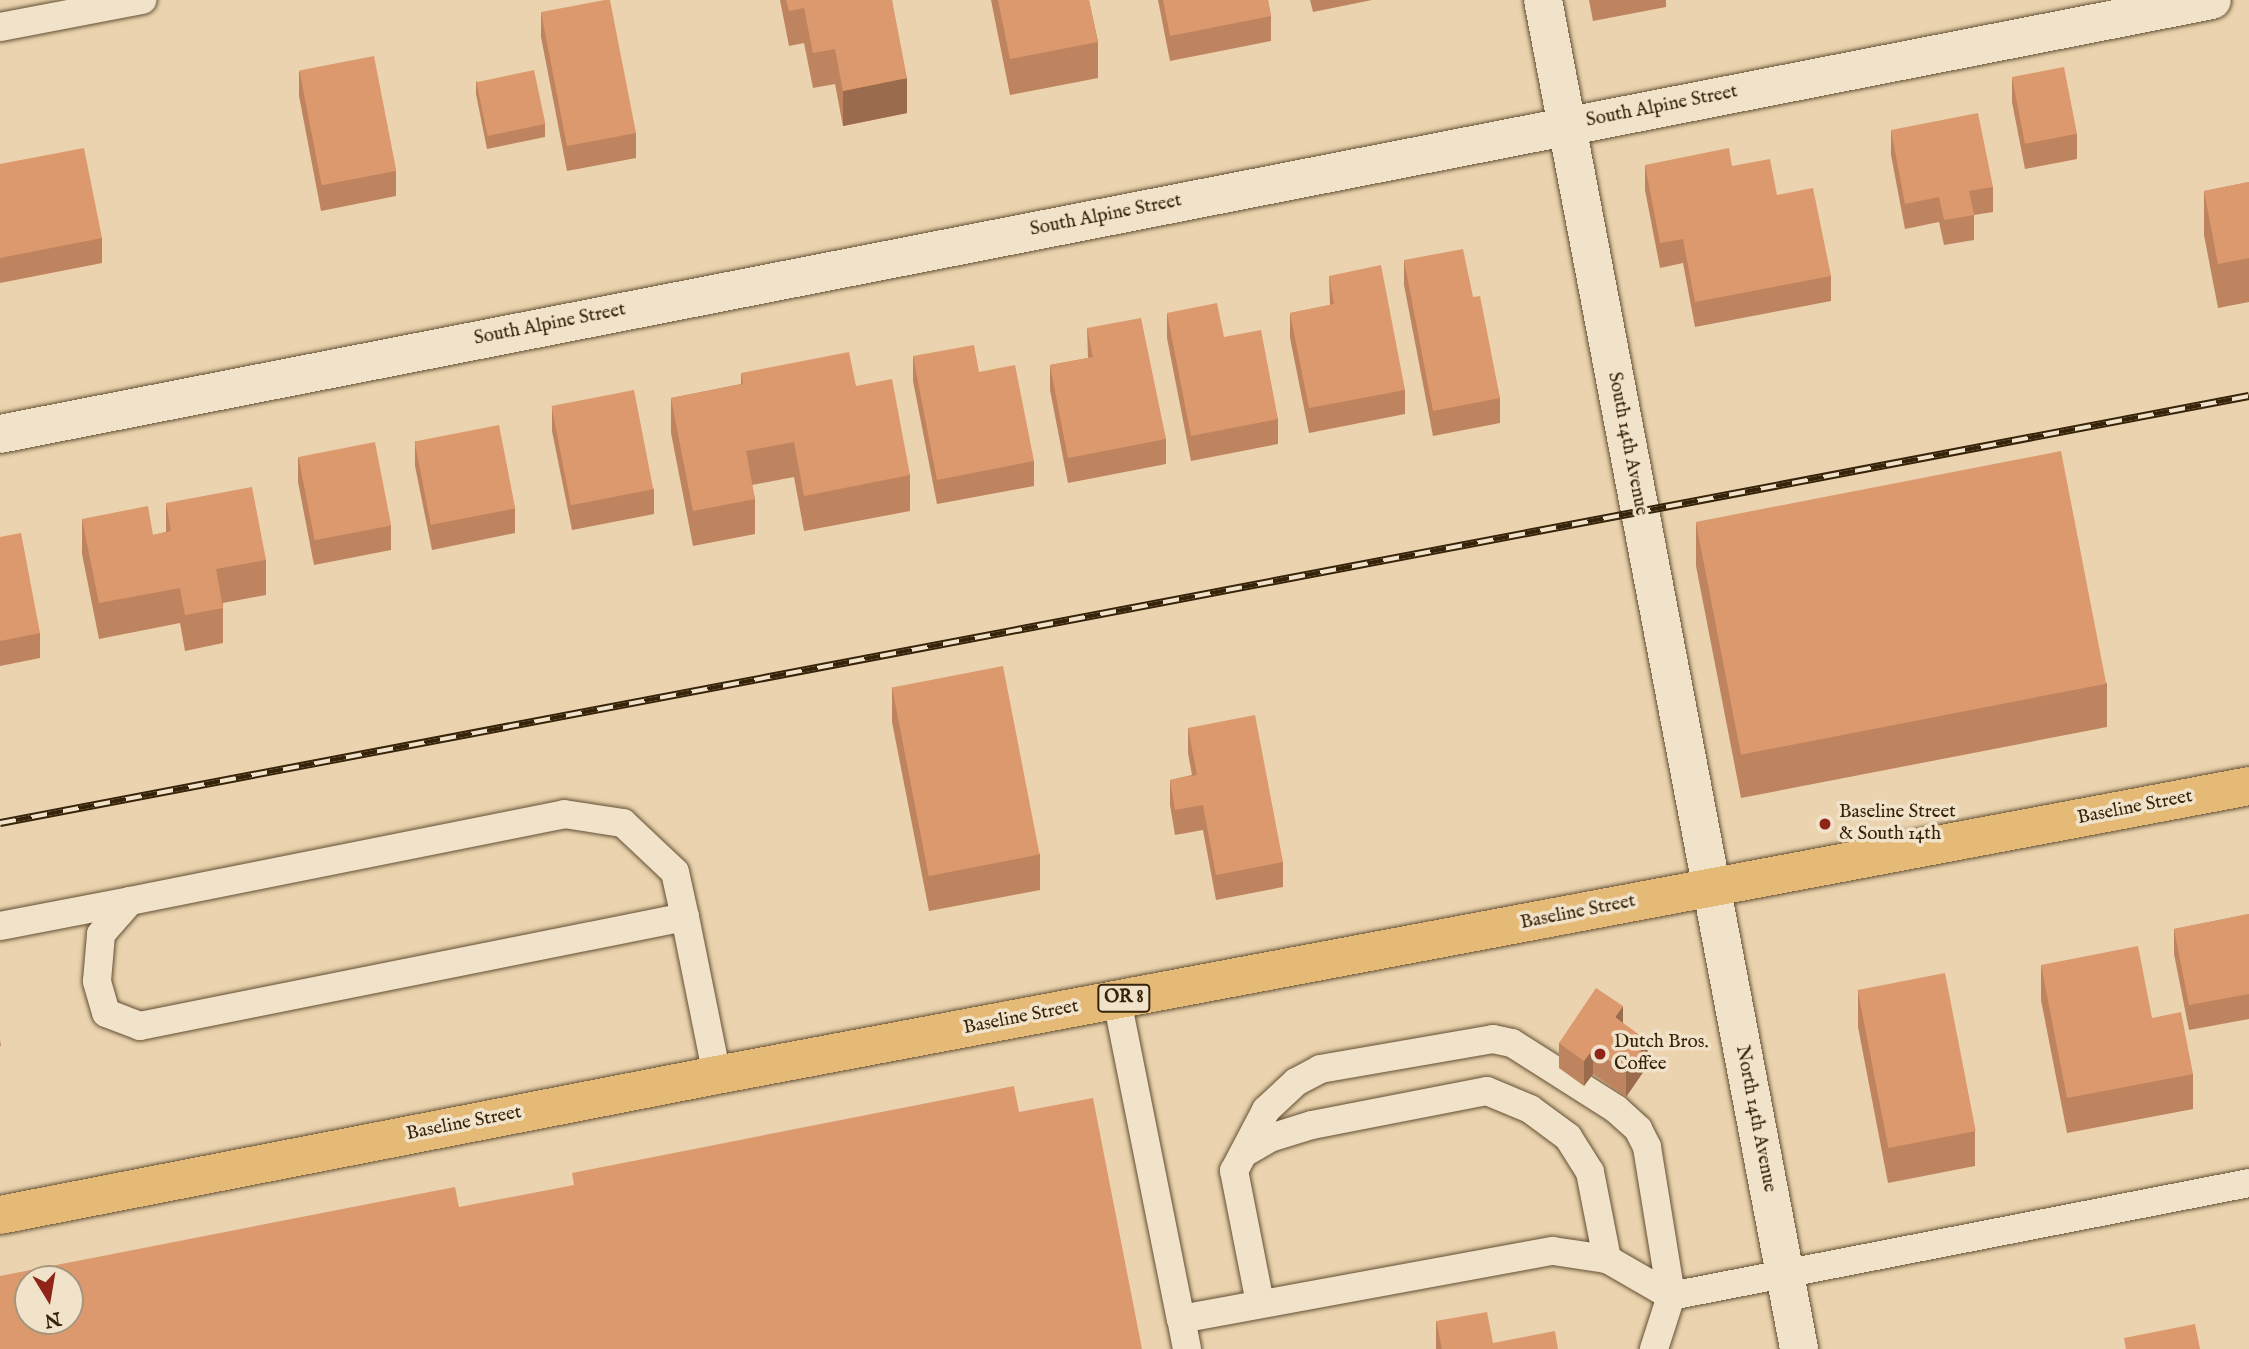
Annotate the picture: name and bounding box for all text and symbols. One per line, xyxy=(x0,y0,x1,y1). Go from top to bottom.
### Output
street label: South Alpine Street xyxy=(1584,81,1740,133)
street label: South Alpine Street xyxy=(1028,190,1184,242)
street label: South Alpine Street xyxy=(472,299,628,351)
street label: South 14th Avenue xyxy=(1602,370,1652,518)
street label: Baseline Street xyxy=(2076,786,2194,830)
place label: Baseline Street & South 14th xyxy=(1839,802,1956,846)
marker: Baseline Street & South 14th xyxy=(1817,816,1833,832)
street label: Baseline Street xyxy=(1519,891,1637,935)
road number: OR 8 xyxy=(1096,984,1152,1013)
street label: Baseline Street xyxy=(962,996,1080,1040)
place label: Dutch Bros. Coffee xyxy=(1614,1032,1709,1076)
street label: North 14th Avenue xyxy=(1730,1044,1780,1194)
marker: Dutch Bros. Coffee xyxy=(1592,1046,1608,1062)
street label: Baseline Street xyxy=(405,1102,523,1146)
north arrow xyxy=(14,1265,84,1335)
text: N xyxy=(42,1305,63,1332)

